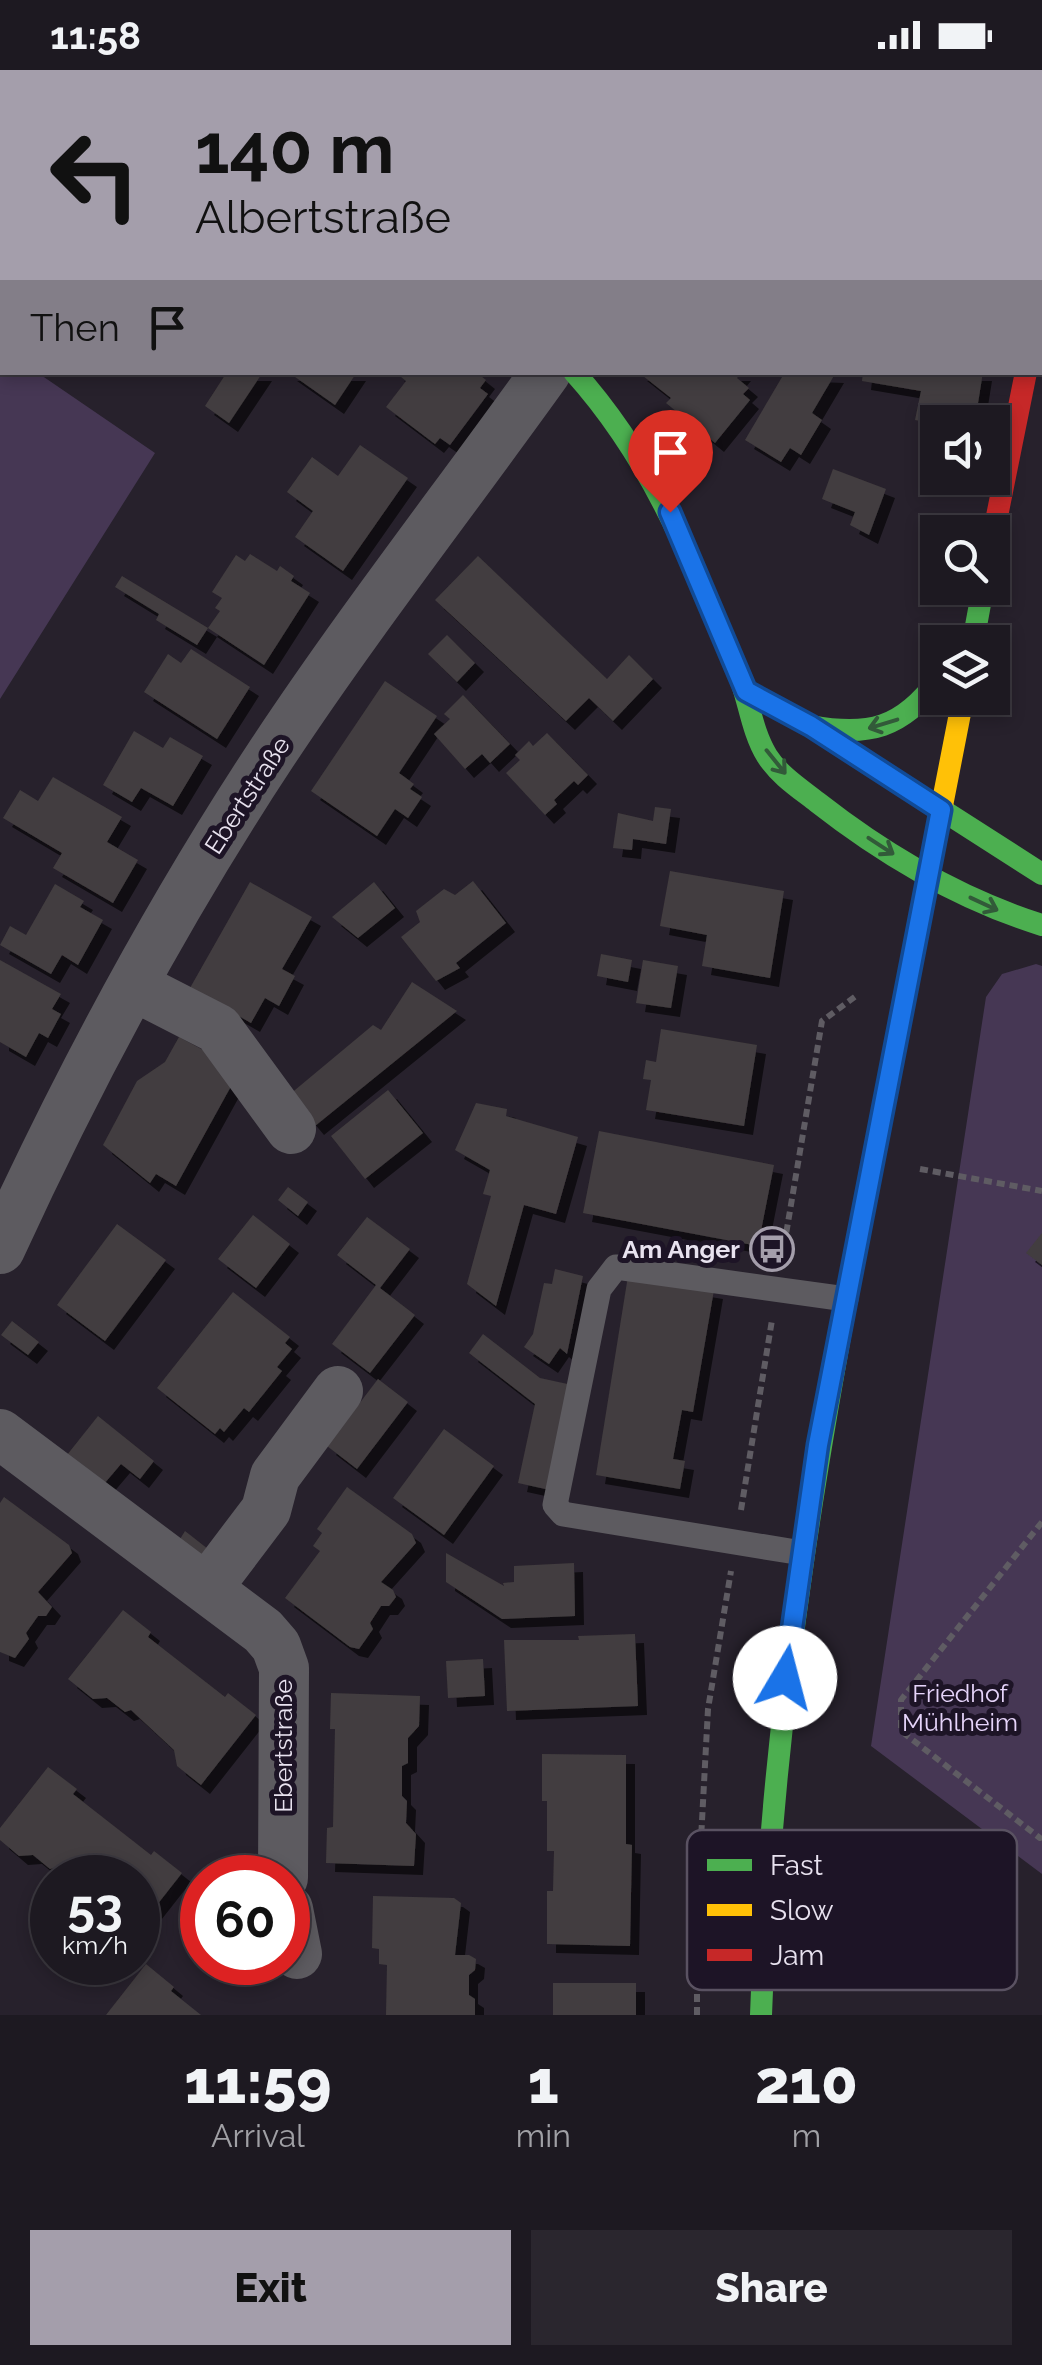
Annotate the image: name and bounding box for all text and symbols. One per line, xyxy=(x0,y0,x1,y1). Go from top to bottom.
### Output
text: 11:58 xyxy=(50,13,141,58)
text: 140 m xyxy=(195,107,395,189)
icon: left xyxy=(30,110,160,240)
text: Albertstraße xyxy=(195,191,451,244)
icon: arrive xyxy=(140,300,195,355)
text: Then xyxy=(30,305,120,350)
map controls xyxy=(920,405,1010,715)
button: sound xyxy=(920,405,1010,495)
pin xyxy=(628,410,713,513)
icon: arrive xyxy=(643,425,698,480)
button: search xyxy=(920,515,1010,605)
button: layers xyxy=(920,625,1010,715)
one-way arrow xyxy=(867,716,899,734)
street label: Ebertstraße xyxy=(198,731,296,859)
one-way arrow xyxy=(764,749,786,775)
one-way arrow xyxy=(867,836,894,856)
one-way arrow xyxy=(968,895,998,914)
bus stop icon: Am Anger xyxy=(749,1226,795,1272)
place label: Am Anger xyxy=(622,1234,740,1264)
position arrow xyxy=(733,1626,837,1730)
park label: Friedhof Mühlheim xyxy=(902,1678,1018,1737)
street label: Ebertstraße xyxy=(268,1679,298,1813)
legend xyxy=(687,1830,1017,1990)
text: Fast xyxy=(770,1849,823,1882)
speed limit sign: 60 xyxy=(180,1855,310,1985)
text: 53 xyxy=(67,1878,123,1937)
text: Slow xyxy=(770,1894,834,1927)
text: km/h xyxy=(62,1930,128,1960)
text: Jam xyxy=(770,1939,824,1972)
text: 11:59 xyxy=(184,2047,332,2117)
text: 1 xyxy=(528,2047,559,2117)
text: 210 xyxy=(755,2047,858,2117)
text: Arrival xyxy=(211,2117,305,2154)
text: min xyxy=(516,2117,571,2154)
text: m xyxy=(792,2117,821,2154)
button: Exit xyxy=(30,2230,511,2345)
button: Share xyxy=(531,2230,1012,2345)

